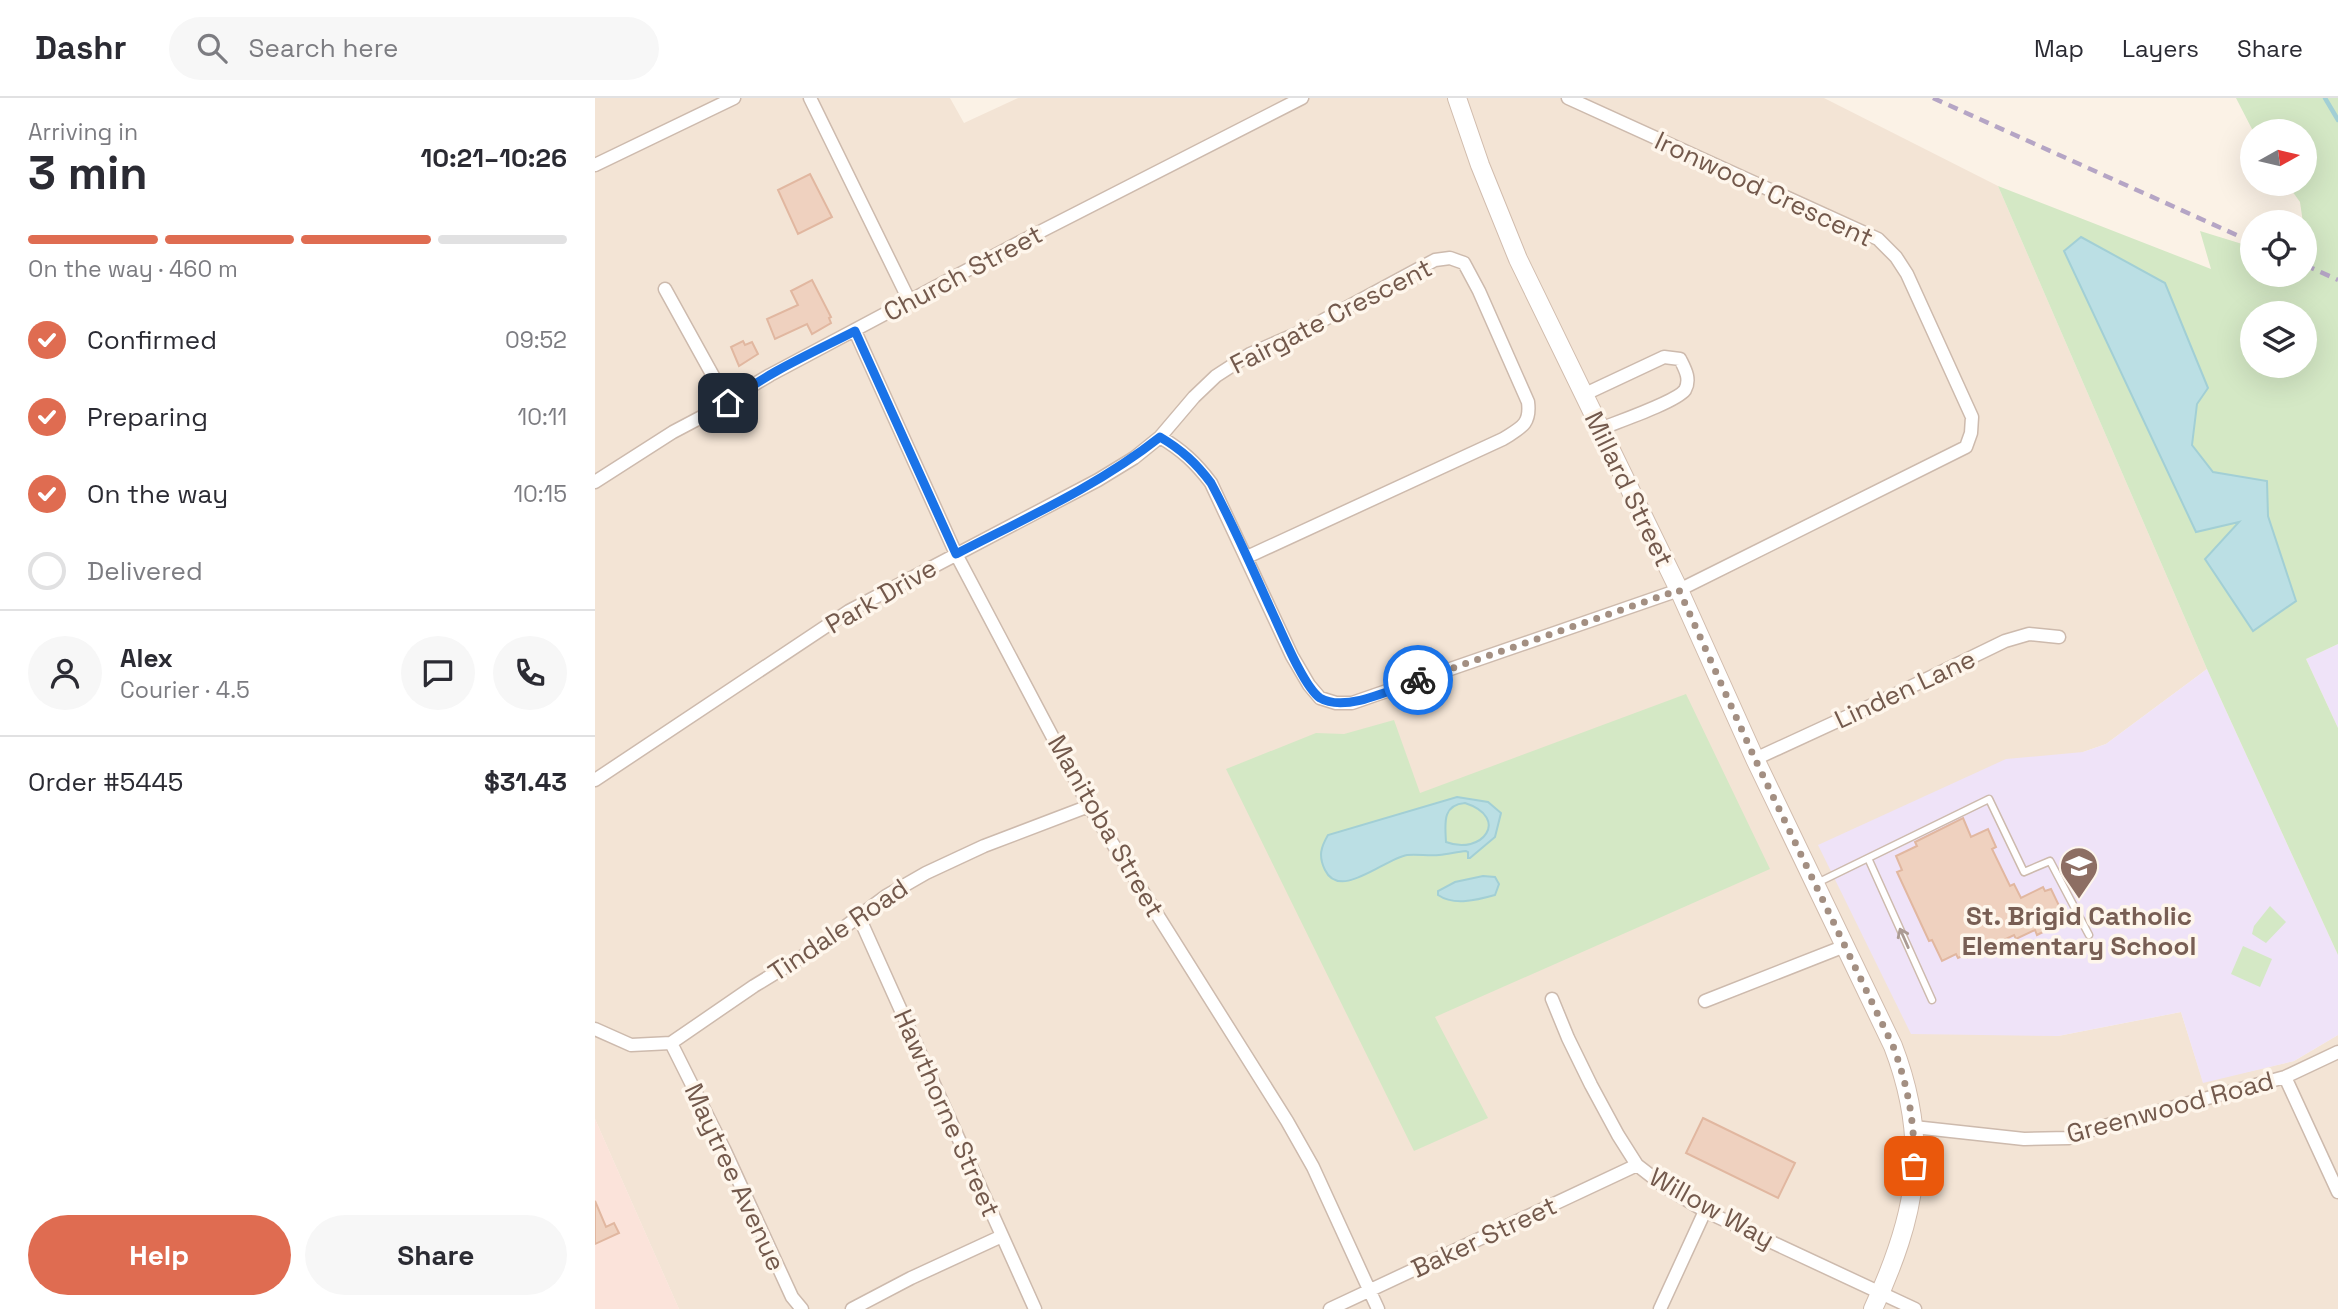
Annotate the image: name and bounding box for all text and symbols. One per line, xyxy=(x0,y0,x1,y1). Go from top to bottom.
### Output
search box xyxy=(169,17,659,80)
text: Dashr xyxy=(35,27,127,69)
icon: search xyxy=(193,29,231,67)
text: Search here xyxy=(249,31,398,65)
text: Map xyxy=(2034,33,2084,64)
text: Layers xyxy=(2122,33,2199,64)
text: Share xyxy=(2237,33,2303,64)
text: Arriving in xyxy=(28,117,138,147)
north arrow xyxy=(2240,119,2317,196)
map controls xyxy=(2240,119,2317,378)
street label: Ironwood Crescent xyxy=(1649,123,1879,255)
text: 10:21–10:26 xyxy=(420,141,567,175)
text: 3 min xyxy=(28,144,148,202)
button: locate xyxy=(2240,210,2317,287)
street label: Church Street xyxy=(878,217,1048,329)
street label: Fairgate Crescent xyxy=(1224,250,1438,382)
text: On the way · 460 m xyxy=(28,254,238,284)
button: layers xyxy=(2240,301,2317,378)
icon: check xyxy=(28,321,66,359)
text: Confirmed xyxy=(87,323,217,357)
text: 09:52 xyxy=(505,325,567,355)
pin xyxy=(698,373,758,433)
icon: home xyxy=(709,384,747,422)
icon: check xyxy=(28,398,66,436)
text: Preparing xyxy=(87,400,208,434)
text: 10:11 xyxy=(518,402,567,432)
street label: Millard Street xyxy=(1577,406,1681,572)
icon: check xyxy=(28,475,66,513)
text: On the way xyxy=(87,477,228,511)
text: 10:15 xyxy=(513,479,567,509)
street label: Park Drive xyxy=(819,551,943,641)
text: Delivered xyxy=(87,554,203,588)
button: person xyxy=(28,636,102,710)
button: chat xyxy=(401,636,475,710)
button: phone xyxy=(493,636,567,710)
text: Alex xyxy=(120,641,173,675)
street label: Linden Lane xyxy=(1829,642,1981,736)
courier xyxy=(1383,645,1453,715)
icon: bike xyxy=(1399,661,1437,699)
text: Courier · 4.5 xyxy=(120,675,250,705)
street label: Manitoba Street xyxy=(1040,729,1172,923)
text: Order #5445 xyxy=(28,765,183,799)
text: $31.43 xyxy=(484,765,567,799)
school or university icon: St. Brigid Catholic Elementary School xyxy=(2058,845,2100,900)
street label: Tindale Road xyxy=(762,871,914,989)
place label: St. Brigid Catholic Elementary School xyxy=(1962,899,2196,963)
one-way arrow xyxy=(1897,928,1910,949)
street label: Hawthorne Street xyxy=(886,1004,1008,1222)
street label: Greenwood Road xyxy=(2063,1063,2277,1151)
street label: Maytree Avenue xyxy=(677,1078,793,1276)
pin xyxy=(1884,1136,1944,1196)
icon: bag xyxy=(1895,1147,1933,1185)
street label: Willow Way xyxy=(1643,1160,1781,1256)
street label: Baker Street xyxy=(1406,1188,1562,1286)
button: Help xyxy=(28,1215,291,1295)
button: Share xyxy=(305,1215,567,1295)

